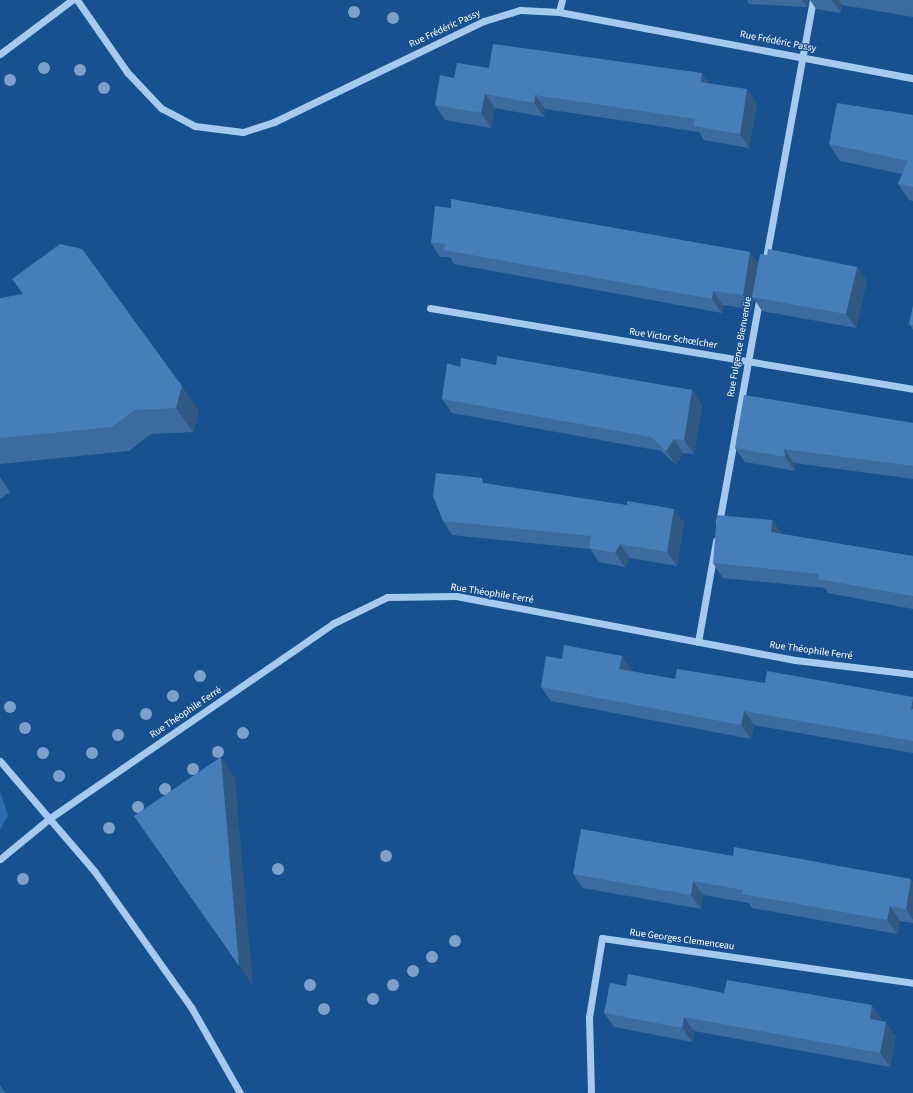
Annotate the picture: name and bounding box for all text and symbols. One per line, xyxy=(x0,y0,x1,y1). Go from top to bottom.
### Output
street label: Rue Frédéric Passy xyxy=(407,7,483,51)
street label: Rue Frédéric Passy xyxy=(739,29,817,55)
street label: Rue Fulgence Bienvenüe xyxy=(725,296,755,398)
street label: Rue Victor Schœlcher xyxy=(628,326,718,352)
street label: Rue Théophile Ferré xyxy=(450,582,534,606)
street label: Rue Théophile Ferré xyxy=(769,639,853,663)
street label: Rue Théophile Ferré xyxy=(148,685,224,741)
street label: Rue Georges Clemenceau xyxy=(629,927,735,953)

